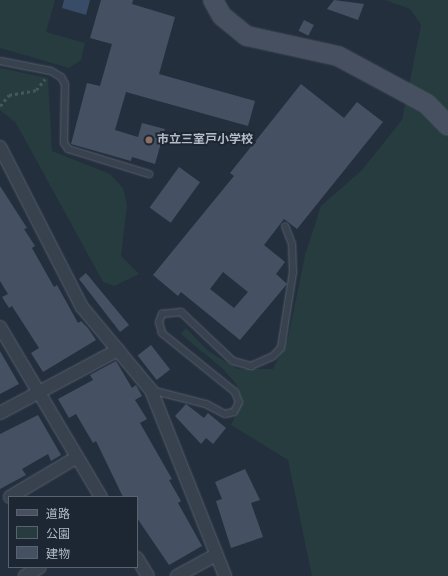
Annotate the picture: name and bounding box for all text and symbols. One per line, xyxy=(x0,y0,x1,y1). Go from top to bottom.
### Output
place label: 市立三室戸小学校 xyxy=(157,133,253,147)
marker: 市立三室戸小学校 xyxy=(144,135,154,145)
legend xyxy=(8,496,138,568)
text: 道路 xyxy=(46,507,70,521)
text: 公園 xyxy=(46,527,70,541)
text: 建物 xyxy=(46,547,70,561)

